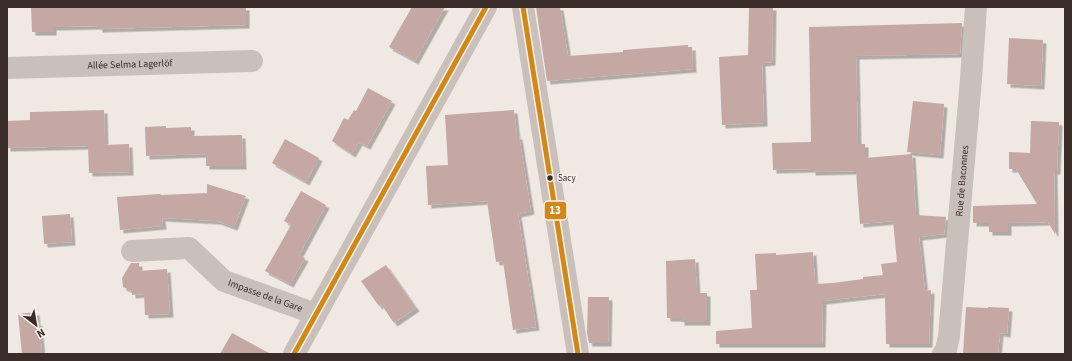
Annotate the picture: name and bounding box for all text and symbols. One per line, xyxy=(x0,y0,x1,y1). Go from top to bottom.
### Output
street label: Allée Selma Lagerlöf xyxy=(87,56,174,73)
street label: Rue de Baconnes xyxy=(952,145,972,217)
place label: Sacy xyxy=(558,172,577,185)
marker: Sacy xyxy=(545,173,555,183)
line badge: 13 xyxy=(544,201,567,220)
text: 13 xyxy=(549,203,561,218)
street label: Impasse de la Gare xyxy=(226,276,305,316)
north arrow xyxy=(16,305,56,345)
text: N xyxy=(34,325,48,341)

